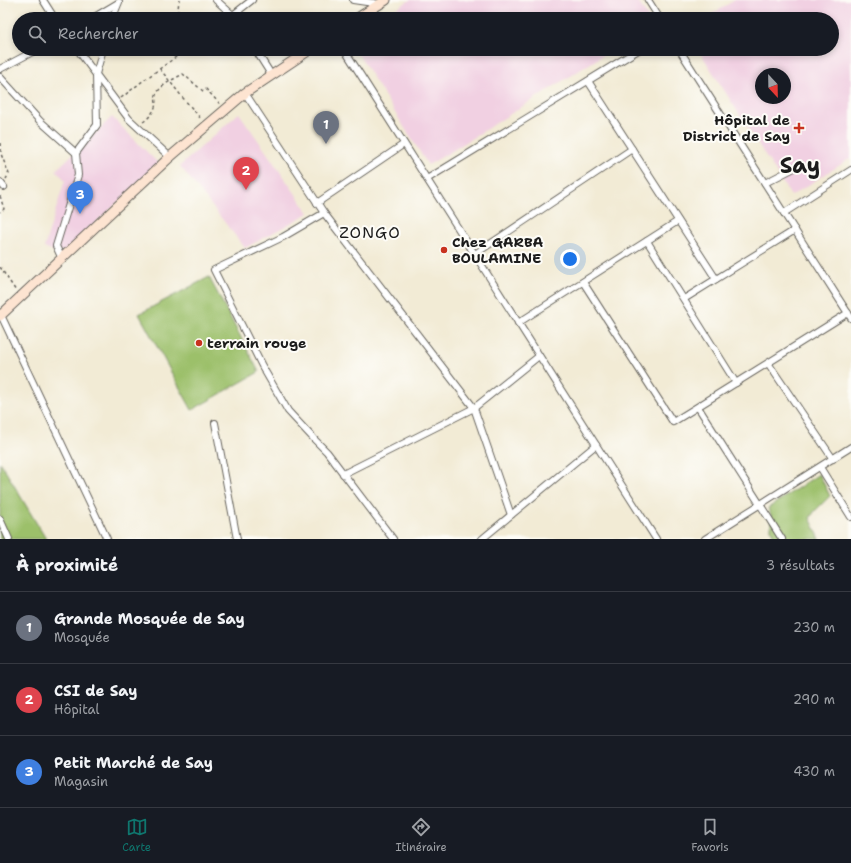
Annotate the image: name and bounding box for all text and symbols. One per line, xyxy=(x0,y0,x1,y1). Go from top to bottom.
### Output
search box xyxy=(12,12,839,56)
icon: search xyxy=(26,23,48,45)
text: Rechercher xyxy=(58,24,139,44)
north arrow xyxy=(755,68,791,104)
pin: 1 xyxy=(313,111,339,144)
place label: Hôpital de District de Say xyxy=(683,111,790,145)
marker: Hôpital de District de Say xyxy=(793,122,805,134)
district label: Say xyxy=(780,151,820,180)
pin: 2 xyxy=(233,157,259,190)
pin: 3 xyxy=(67,181,93,214)
district label: ZONGO xyxy=(339,222,401,243)
place label: Chez GARBA BOULAMINE xyxy=(452,233,544,267)
marker: Chez GARBA BOULAMINE xyxy=(439,245,449,255)
your location xyxy=(560,249,580,269)
place label: terrain rouge xyxy=(207,334,306,352)
marker: terrain rouge xyxy=(194,338,204,348)
text: À proximité xyxy=(16,554,118,576)
text: 3 résultats xyxy=(766,557,835,574)
text: Grande Mosquée de Say xyxy=(54,609,245,629)
text: 1 xyxy=(26,619,32,636)
text: 230 m xyxy=(793,619,835,636)
text: Mosquée xyxy=(54,629,110,646)
text: CSI de Say xyxy=(54,681,137,701)
text: 2 xyxy=(24,691,34,708)
text: 290 m xyxy=(793,691,835,708)
text: Hôpital xyxy=(54,701,100,718)
text: Petit Marché de Say xyxy=(54,753,213,773)
text: 3 xyxy=(24,763,34,780)
text: 430 m xyxy=(793,763,835,780)
text: Magasin xyxy=(54,773,108,790)
tab: Carte xyxy=(122,816,151,855)
tab: Itinéraire xyxy=(396,816,447,855)
tab: Favoris xyxy=(691,816,729,855)

